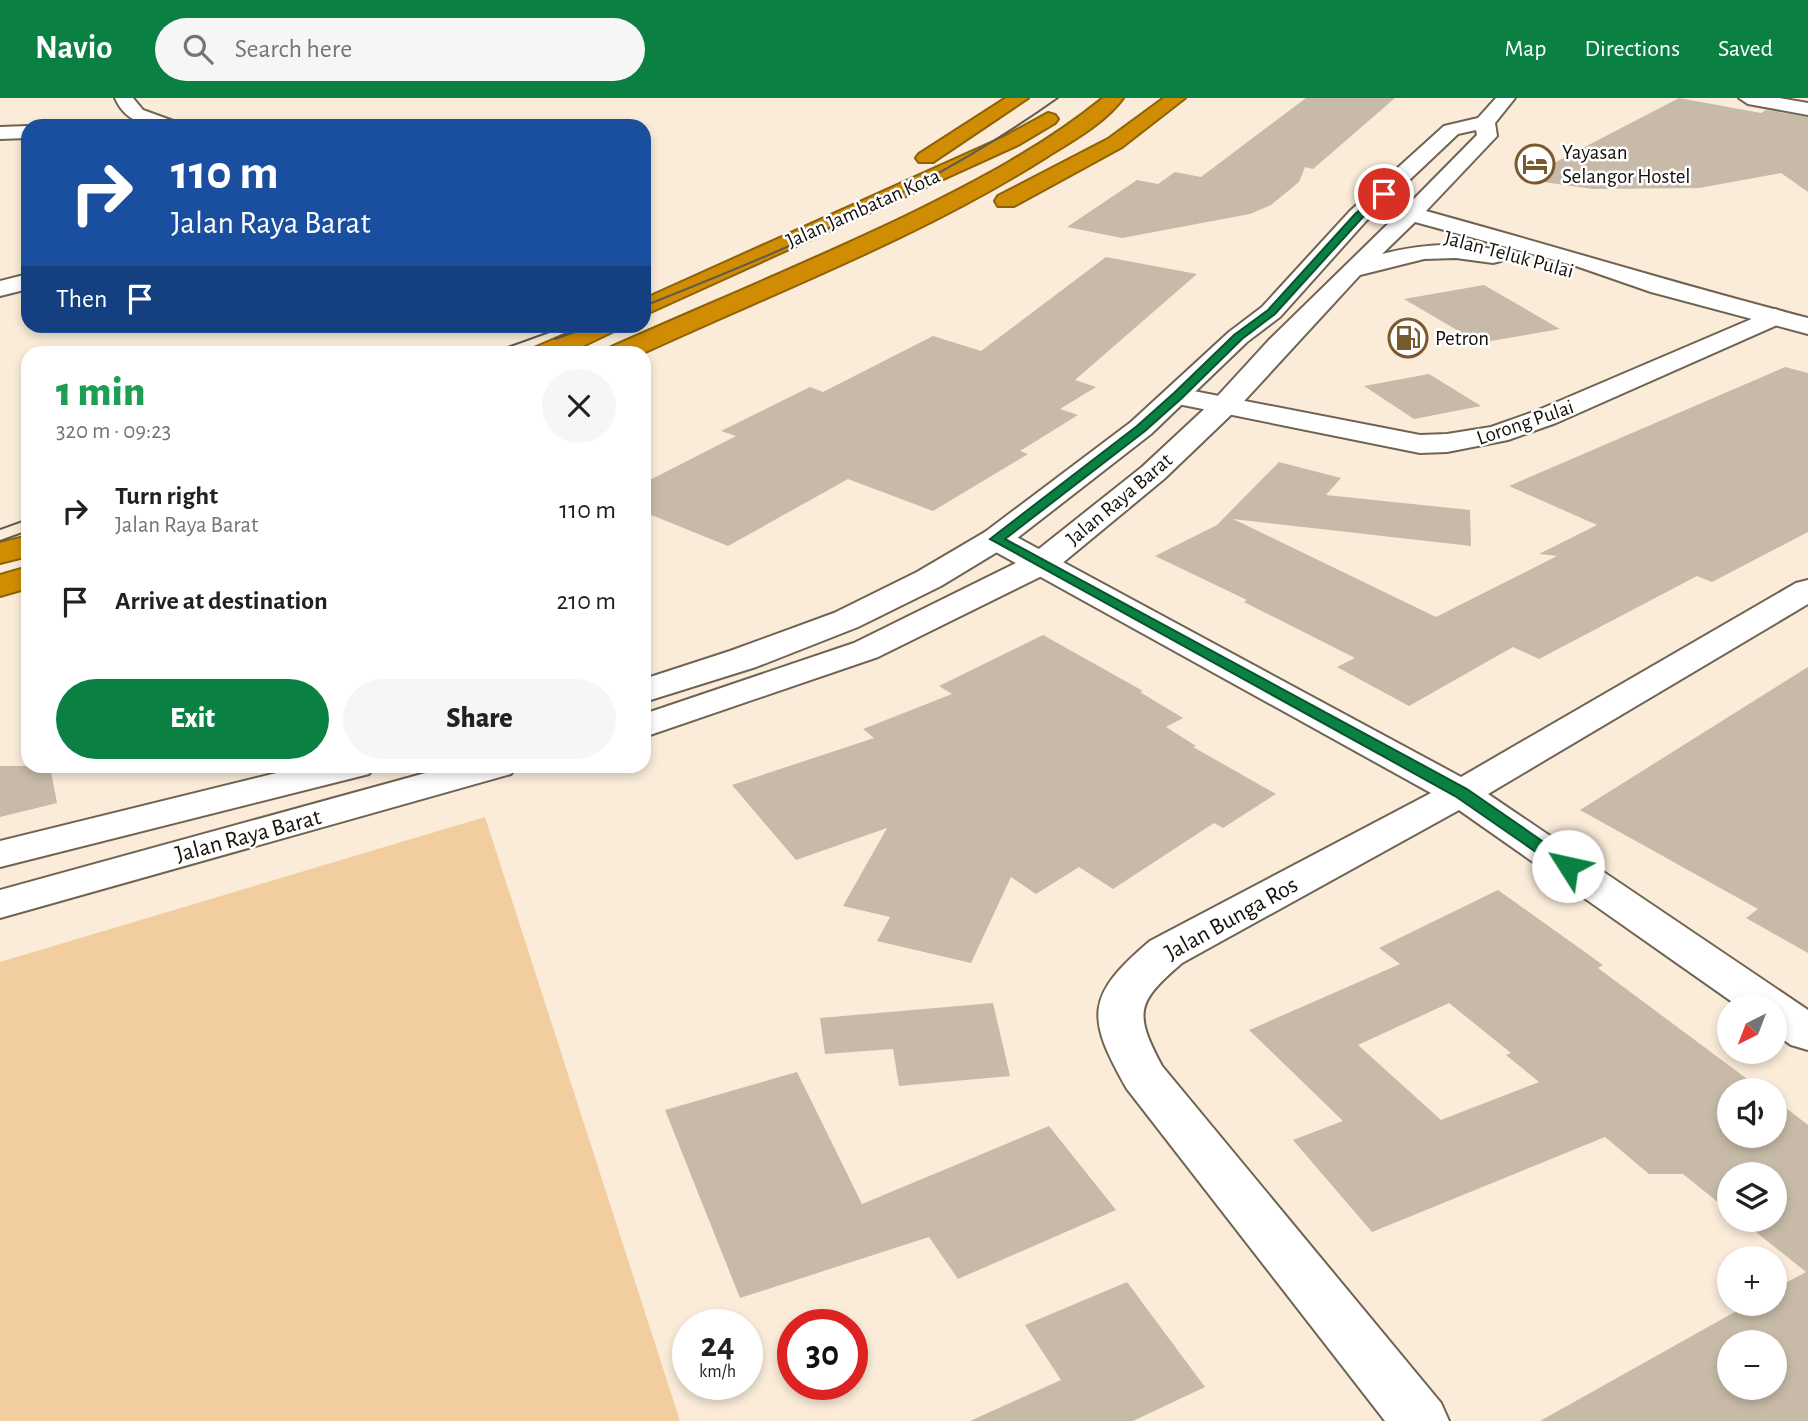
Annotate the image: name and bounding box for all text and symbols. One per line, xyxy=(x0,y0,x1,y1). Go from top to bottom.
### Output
search box xyxy=(155,18,645,81)
icon: search xyxy=(179,30,217,68)
text: Navio xyxy=(35,32,113,65)
text: Search here xyxy=(235,36,352,62)
text: Map xyxy=(1504,37,1546,61)
text: Directions xyxy=(1584,37,1680,61)
text: Saved xyxy=(1718,37,1773,61)
place label: Yayasan Selangor Hostel xyxy=(1562,142,1691,187)
hotel icon: Yayasan Selangor Hostel xyxy=(1514,143,1556,185)
icon: right xyxy=(56,147,147,238)
text: 110 m xyxy=(171,149,279,198)
pin xyxy=(1354,164,1414,224)
street label: Jalan Jambatan Kota xyxy=(783,165,944,252)
icon: arrive xyxy=(1365,175,1403,213)
text: Jalan Raya Barat xyxy=(171,207,371,239)
street label: Jalan Teluk Pulai xyxy=(1442,227,1576,282)
icon: arrive xyxy=(121,280,159,318)
text: Then xyxy=(56,286,107,312)
fuel station icon: Petron xyxy=(1387,317,1429,359)
place label: Petron xyxy=(1435,328,1489,349)
button: close xyxy=(542,369,616,443)
text: 1 min xyxy=(56,371,145,413)
street label: Lorong Pulai xyxy=(1474,396,1576,449)
text: 320 m · 09:23 xyxy=(56,420,171,443)
street label: Jalan Raya Barat xyxy=(1062,449,1176,550)
text: Turn right xyxy=(115,483,218,509)
icon: right xyxy=(56,492,94,530)
text: 110 m xyxy=(559,497,616,523)
text: Jalan Raya Barat xyxy=(115,514,258,537)
icon: arrive xyxy=(56,583,94,621)
text: Arrive at destination xyxy=(115,588,328,614)
text: 210 m xyxy=(556,588,616,614)
button: Exit xyxy=(56,679,329,759)
button: Share xyxy=(343,679,616,759)
street label: Jalan Raya Barat xyxy=(173,805,324,867)
position arrow xyxy=(1531,829,1605,903)
street label: Jalan Bunga Ros xyxy=(1161,873,1302,965)
north arrow xyxy=(1717,994,1787,1064)
map controls xyxy=(1717,994,1787,1400)
button: sound xyxy=(1717,1078,1787,1148)
button: layers xyxy=(1717,1162,1787,1232)
button: + xyxy=(1717,1246,1787,1316)
speed limit sign: 30 xyxy=(777,1309,868,1400)
text: 24 xyxy=(700,1328,735,1363)
button: − xyxy=(1717,1330,1787,1400)
text: km/h xyxy=(699,1363,736,1381)

